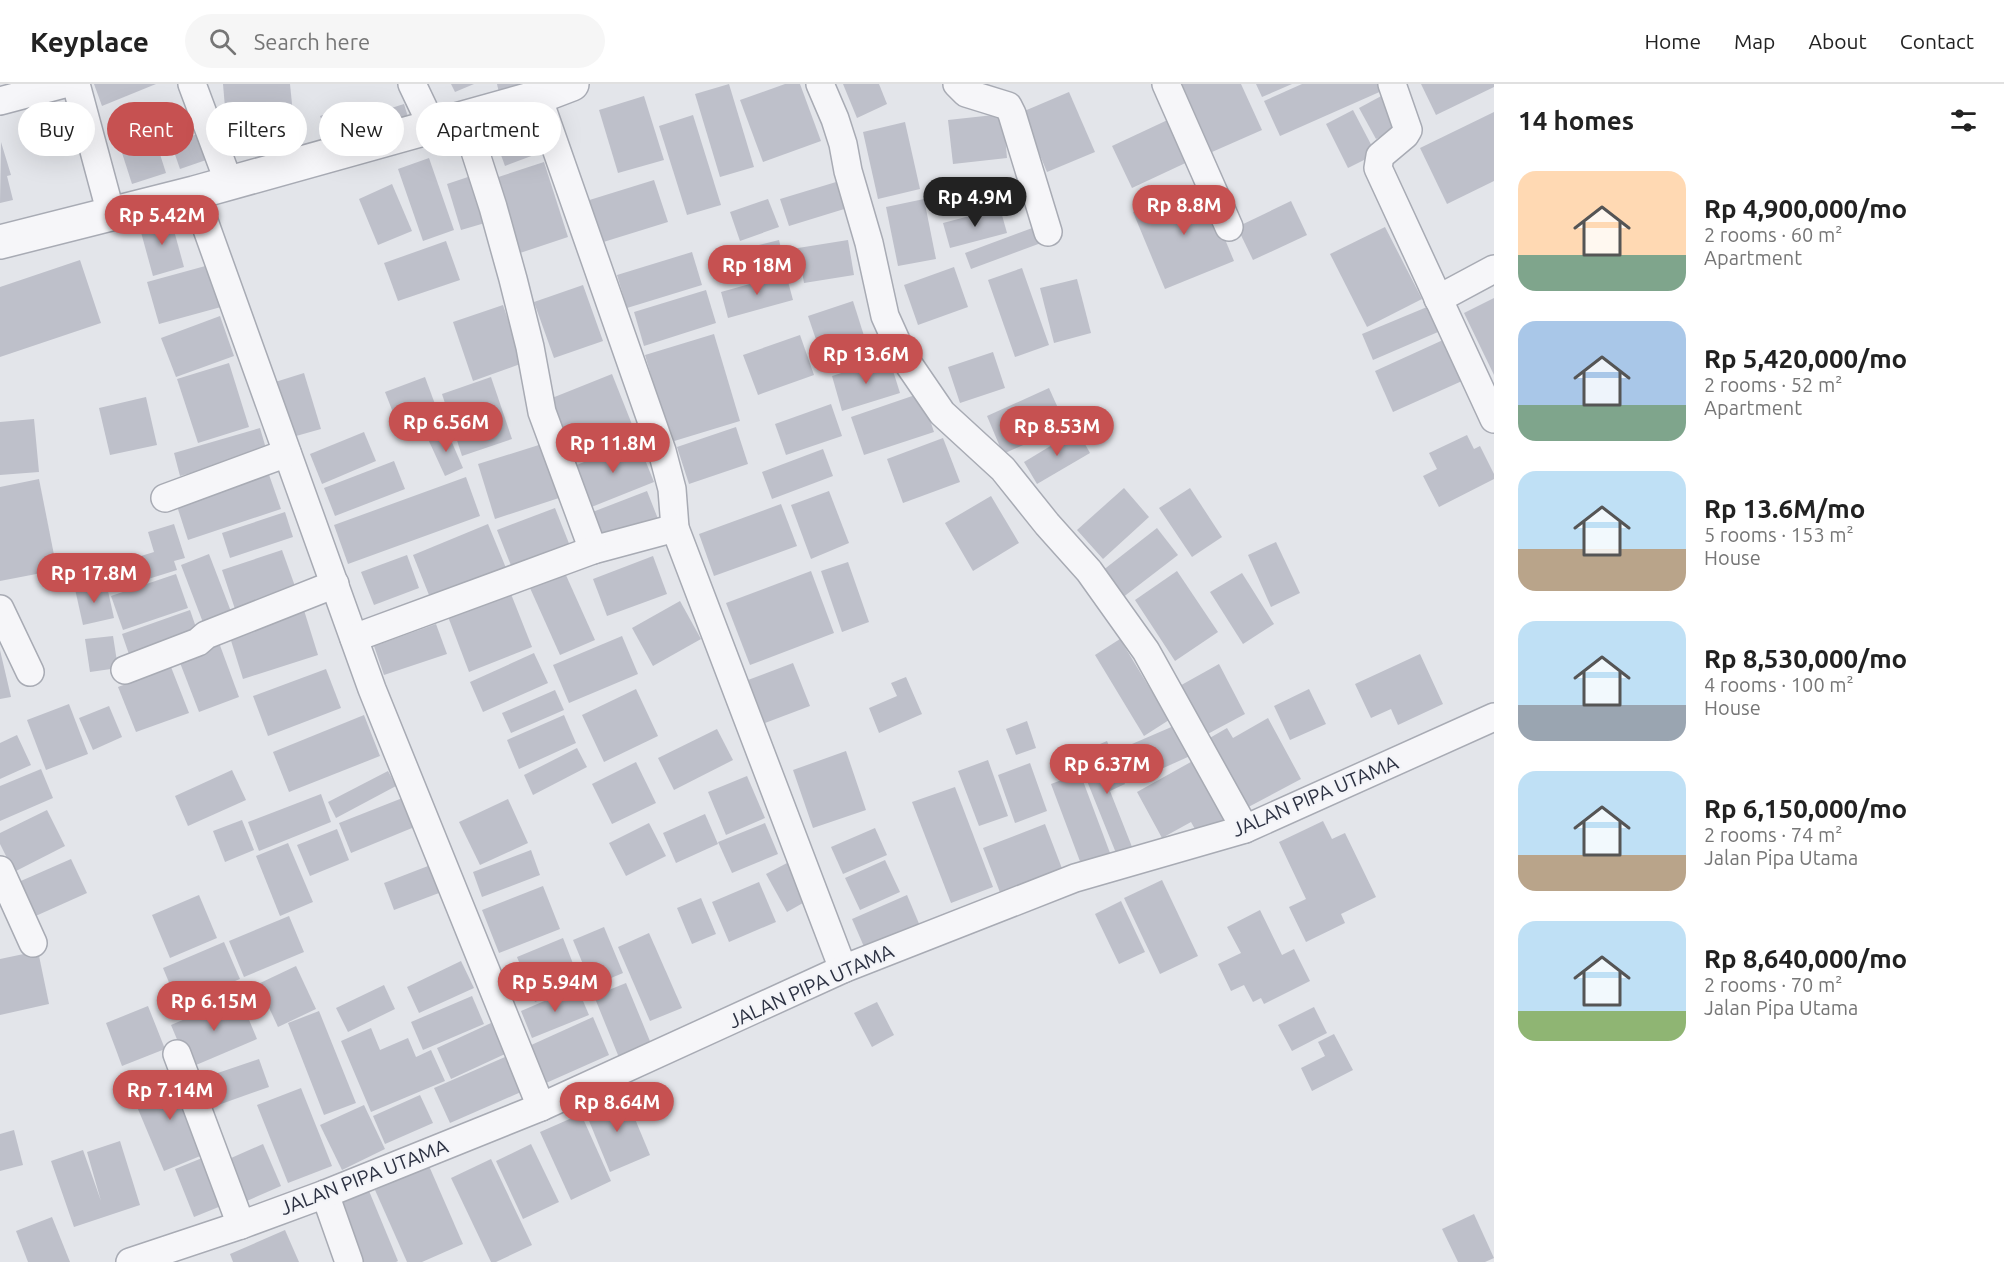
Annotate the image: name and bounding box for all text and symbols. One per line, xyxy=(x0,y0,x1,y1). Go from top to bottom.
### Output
search box xyxy=(185,14,605,68)
icon: search xyxy=(206,25,239,58)
text: Keyplace xyxy=(30,26,149,57)
text: Search here xyxy=(254,29,370,54)
text: Home xyxy=(1644,29,1701,53)
text: Map xyxy=(1734,29,1775,53)
text: About xyxy=(1808,29,1867,53)
text: Contact xyxy=(1900,29,1974,53)
chip: Buy xyxy=(18,102,95,156)
chip: Rent xyxy=(107,102,194,156)
chip: Filters xyxy=(206,102,307,156)
chip: New xyxy=(319,102,404,156)
chip: Apartment xyxy=(416,102,561,156)
icon: filters xyxy=(1947,104,1980,137)
text: 14 homes xyxy=(1518,106,1634,135)
pin: Rp 4.9M xyxy=(920,177,1030,228)
text: Rp 4.9M xyxy=(937,185,1013,208)
pin: Rp 8.8M xyxy=(1129,185,1239,236)
text: Rp 8.8M xyxy=(1146,193,1222,216)
text: Rp 4,900,000/mo xyxy=(1704,194,1907,223)
pin: Rp 5.42M xyxy=(100,195,224,246)
icon: home xyxy=(1566,195,1638,267)
text: Rp 5.42M xyxy=(119,203,205,226)
text: 2 rooms · 60 m² xyxy=(1704,223,1842,246)
pin: Rp 18M xyxy=(708,245,806,296)
text: Apartment xyxy=(1704,246,1802,269)
text: Rp 18M xyxy=(722,253,792,276)
pin: Rp 13.6M xyxy=(804,334,928,385)
text: Rp 13.6M xyxy=(823,342,909,365)
text: Rp 5,420,000/mo xyxy=(1704,344,1907,373)
icon: home xyxy=(1566,345,1638,417)
text: 2 rooms · 52 m² xyxy=(1704,373,1842,396)
text: Apartment xyxy=(1704,396,1802,419)
pin: Rp 6.56M xyxy=(384,402,508,453)
pin: Rp 8.53M xyxy=(995,406,1119,457)
text: Rp 6.56M xyxy=(403,410,489,433)
text: Rp 8.53M xyxy=(1014,414,1100,437)
pin: Rp 11.8M xyxy=(551,423,675,474)
text: Rp 11.8M xyxy=(570,431,656,454)
text: Rp 13.6M/mo xyxy=(1704,494,1865,523)
icon: home xyxy=(1566,495,1638,567)
text: 5 rooms · 153 m² xyxy=(1704,523,1854,546)
text: House xyxy=(1704,546,1761,569)
pin: Rp 17.8M xyxy=(32,553,156,604)
text: Rp 17.8M xyxy=(51,561,137,584)
text: Rp 8,530,000/mo xyxy=(1704,644,1907,673)
icon: home xyxy=(1566,645,1638,717)
text: 4 rooms · 100 m² xyxy=(1704,673,1854,696)
text: House xyxy=(1704,696,1761,719)
pin: Rp 6.37M xyxy=(1045,744,1169,795)
street label: JALAN PIPA UTAMA xyxy=(1228,750,1401,841)
text: Rp 6.37M xyxy=(1064,752,1150,775)
text: Rp 6,150,000/mo xyxy=(1704,794,1907,823)
icon: home xyxy=(1566,795,1638,867)
text: 2 rooms · 74 m² xyxy=(1704,823,1842,846)
text: Jalan Pipa Utama xyxy=(1704,846,1858,869)
street label: JALAN PIPA UTAMA xyxy=(725,939,897,1032)
text: Rp 8,640,000/mo xyxy=(1704,944,1907,973)
icon: home xyxy=(1566,945,1638,1017)
pin: Rp 5.94M xyxy=(493,962,617,1013)
text: Rp 5.94M xyxy=(512,970,598,993)
text: 2 rooms · 70 m² xyxy=(1704,973,1842,996)
pin: Rp 6.15M xyxy=(152,981,276,1032)
text: Rp 6.15M xyxy=(171,989,257,1012)
text: Jalan Pipa Utama xyxy=(1704,996,1858,1019)
pin: Rp 7.14M xyxy=(108,1070,232,1121)
text: Rp 7.14M xyxy=(127,1078,213,1101)
pin: Rp 8.64M xyxy=(555,1082,679,1133)
text: Rp 8.64M xyxy=(574,1090,660,1113)
street label: JALAN PIPA UTAMA xyxy=(276,1134,451,1219)

